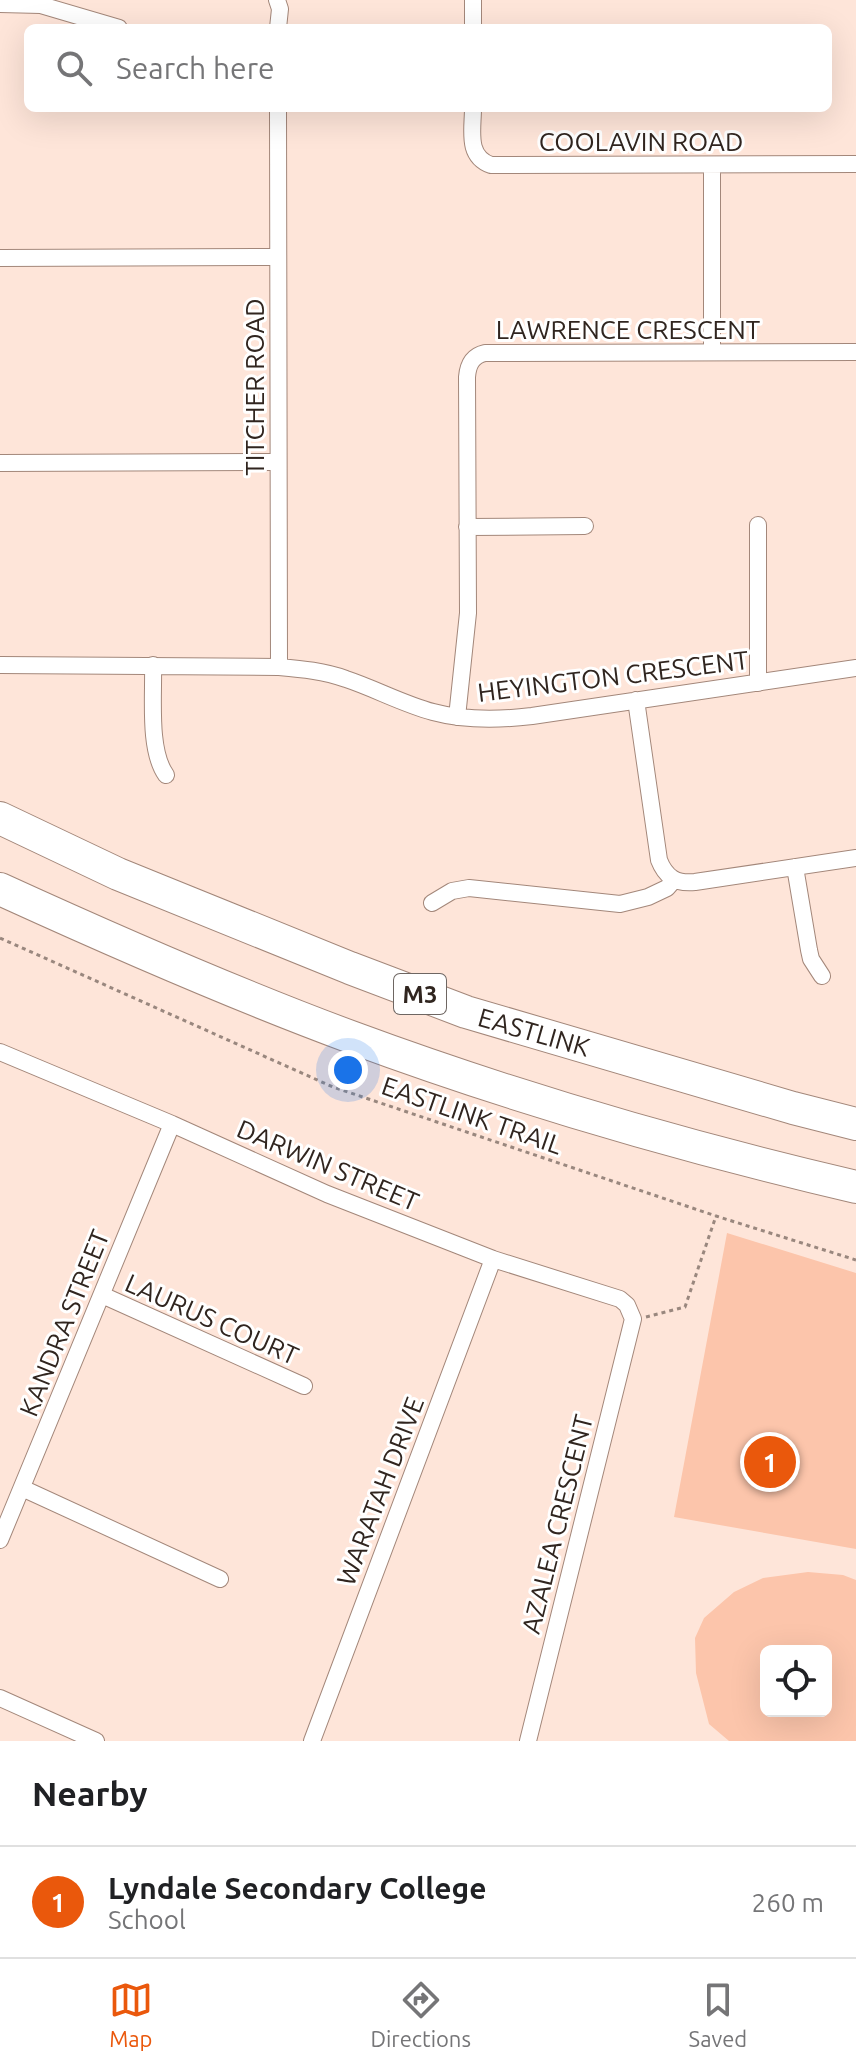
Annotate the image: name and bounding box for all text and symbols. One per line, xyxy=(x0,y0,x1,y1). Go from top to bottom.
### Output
search box xyxy=(24,24,832,112)
icon: search xyxy=(52,46,96,90)
text: Search here xyxy=(116,51,275,85)
street label: COOLAVIN ROAD xyxy=(539,127,743,156)
street label: TITCHER ROAD xyxy=(240,298,269,476)
street label: LAWRENCE CRESCENT xyxy=(496,315,760,344)
street label: HEYINGTON CRESCENT xyxy=(476,645,750,707)
road number: M3 xyxy=(394,974,446,1014)
street label: EASTLINK xyxy=(475,1002,593,1062)
your location xyxy=(328,1050,368,1090)
street label: EASTLINK TRAIL xyxy=(378,1071,566,1159)
street label: DARWIN STREET xyxy=(233,1114,423,1216)
street label: KANDRA STREET xyxy=(13,1226,115,1420)
street label: LAURUS COURT xyxy=(121,1268,303,1370)
street label: WARATAH DRIVE xyxy=(331,1393,429,1589)
street label: AZALEA CRESCENT xyxy=(516,1412,598,1636)
pin: 1 xyxy=(744,1432,796,1492)
map controls xyxy=(760,1645,832,1717)
button: locate xyxy=(760,1645,832,1717)
text: Nearby xyxy=(32,1774,147,1812)
text: Lyndale Secondary College xyxy=(108,1871,487,1905)
text: 1 xyxy=(51,1888,65,1917)
text: 260 m xyxy=(752,1888,824,1917)
text: School xyxy=(108,1905,186,1934)
tab: Map xyxy=(109,1978,153,2051)
tab: Directions xyxy=(370,1978,471,2051)
tab: Saved xyxy=(689,1978,747,2051)

